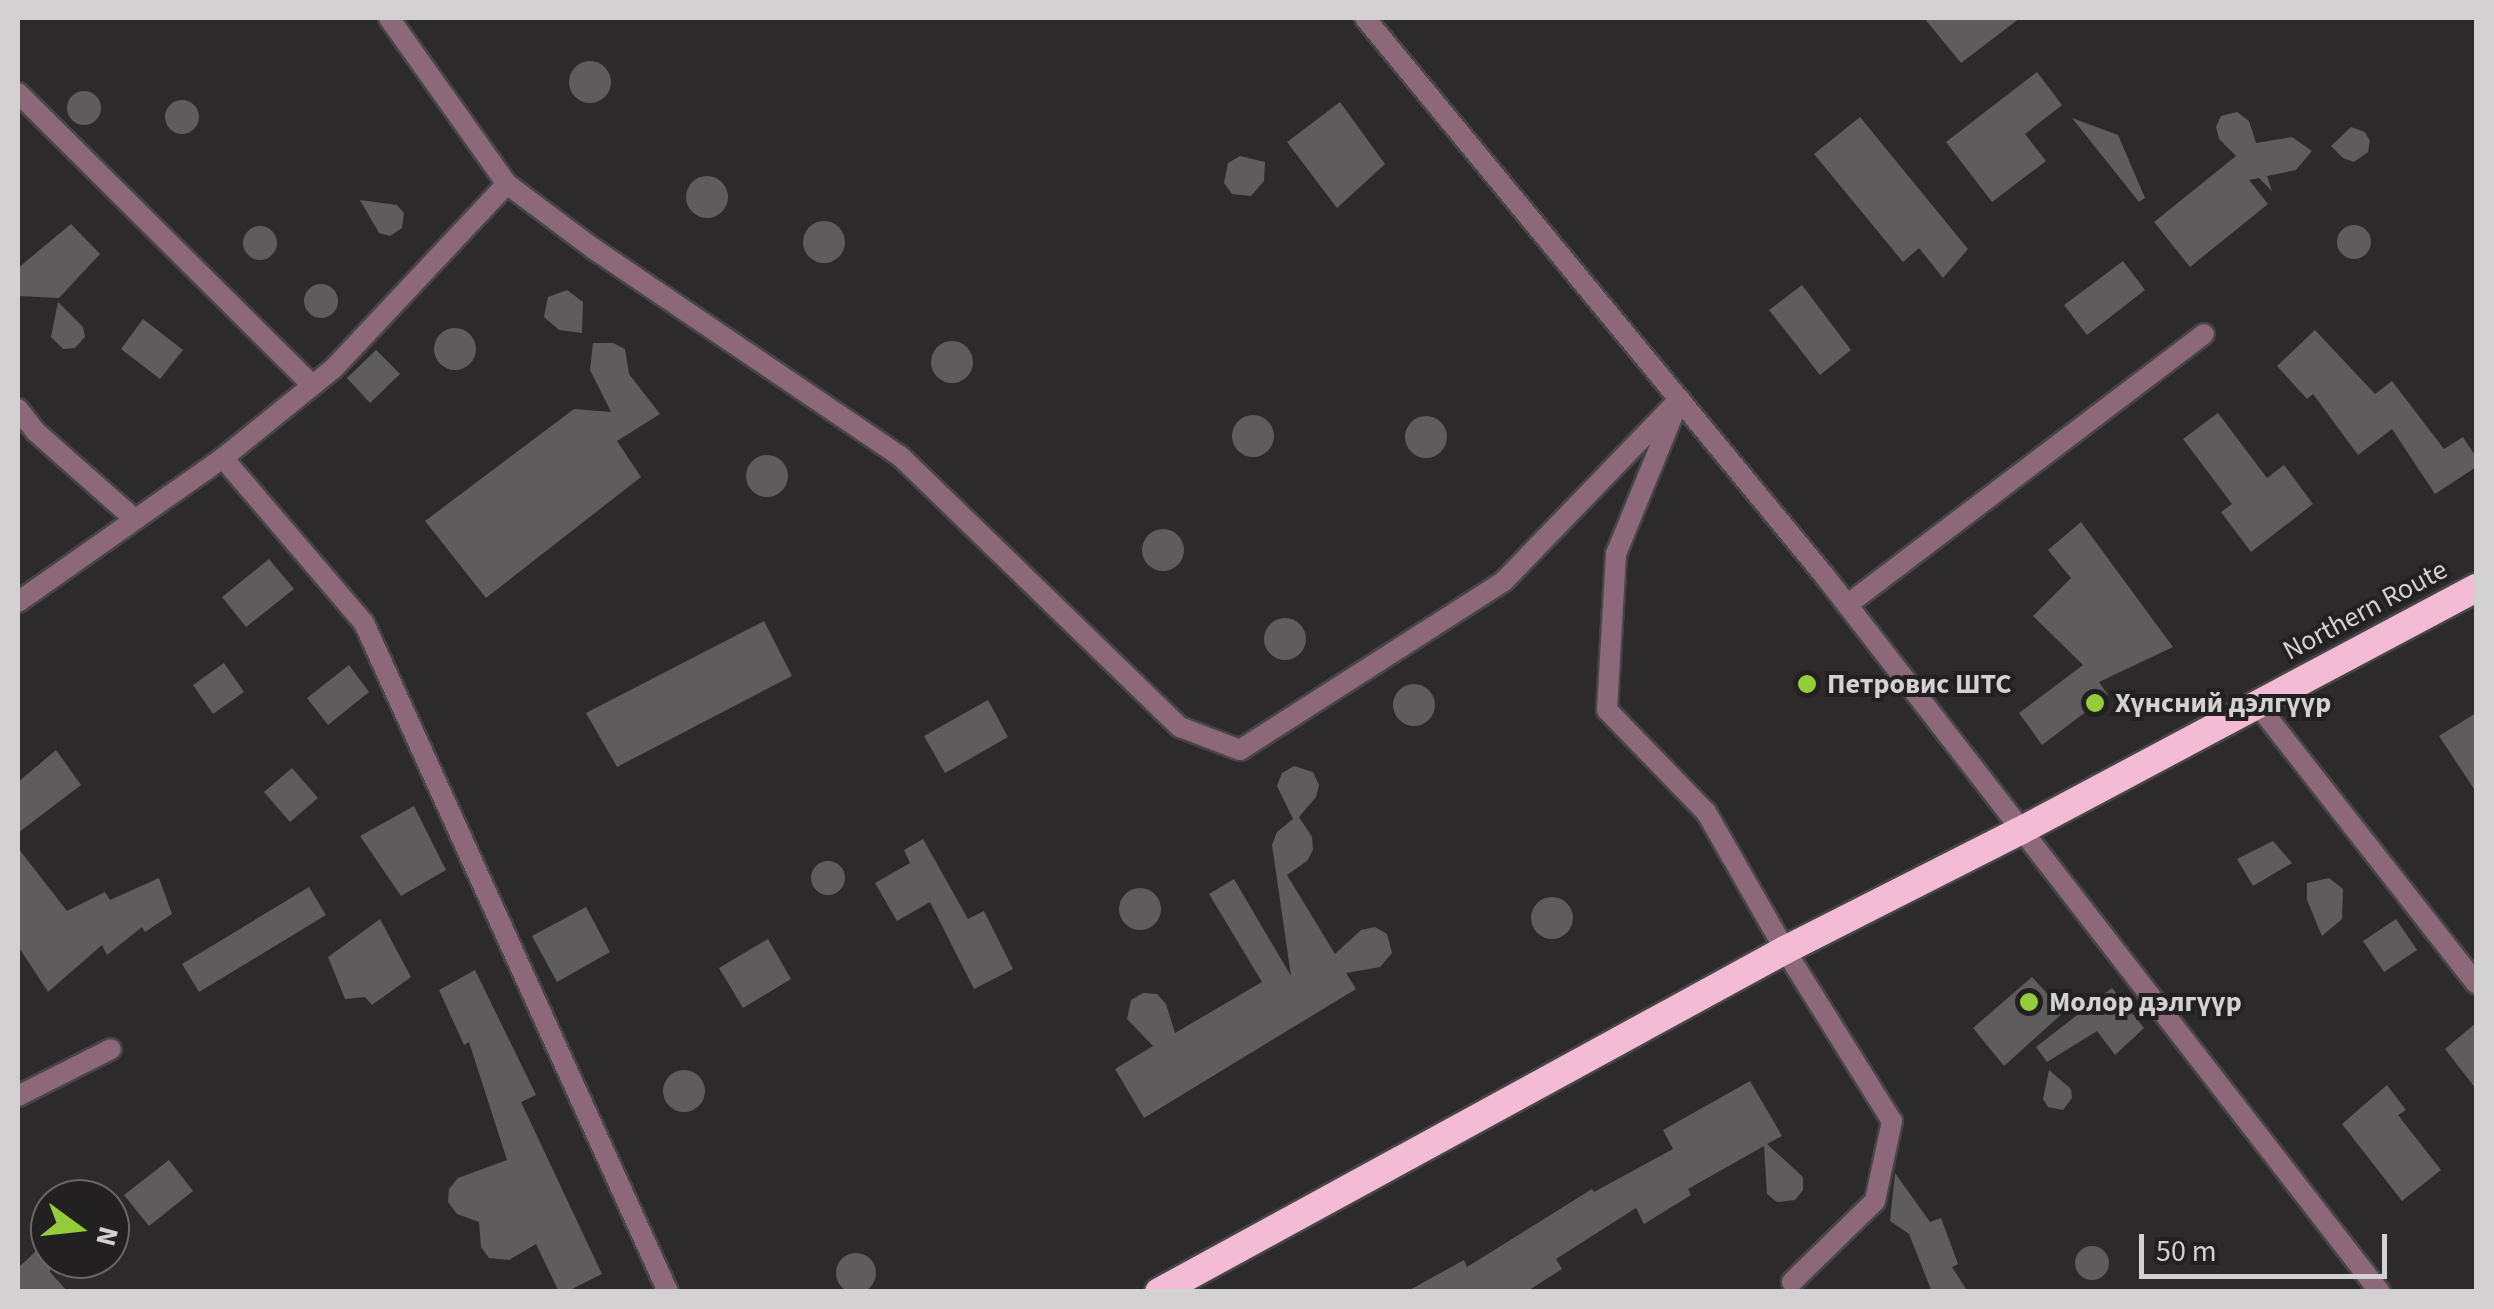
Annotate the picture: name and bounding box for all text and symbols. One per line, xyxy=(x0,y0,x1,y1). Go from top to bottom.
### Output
street label: Northern Route xyxy=(2277,553,2453,667)
place label: Петровис ШТС xyxy=(1827,667,2012,701)
marker: Петровис ШТС xyxy=(1796,673,1818,695)
place label: Хүнсний дэлгүүр xyxy=(2115,686,2331,720)
marker: Хүнсний дэлгүүр xyxy=(2084,692,2106,714)
place label: Молор дэлгүүр xyxy=(2049,985,2242,1019)
marker: Молор дэлгүүр xyxy=(2018,991,2040,1013)
north arrow xyxy=(30,1179,130,1279)
scale bar xyxy=(2144,1214,2392,1276)
text: N xyxy=(85,1222,129,1250)
text: 50 m xyxy=(2156,1230,2217,1273)

